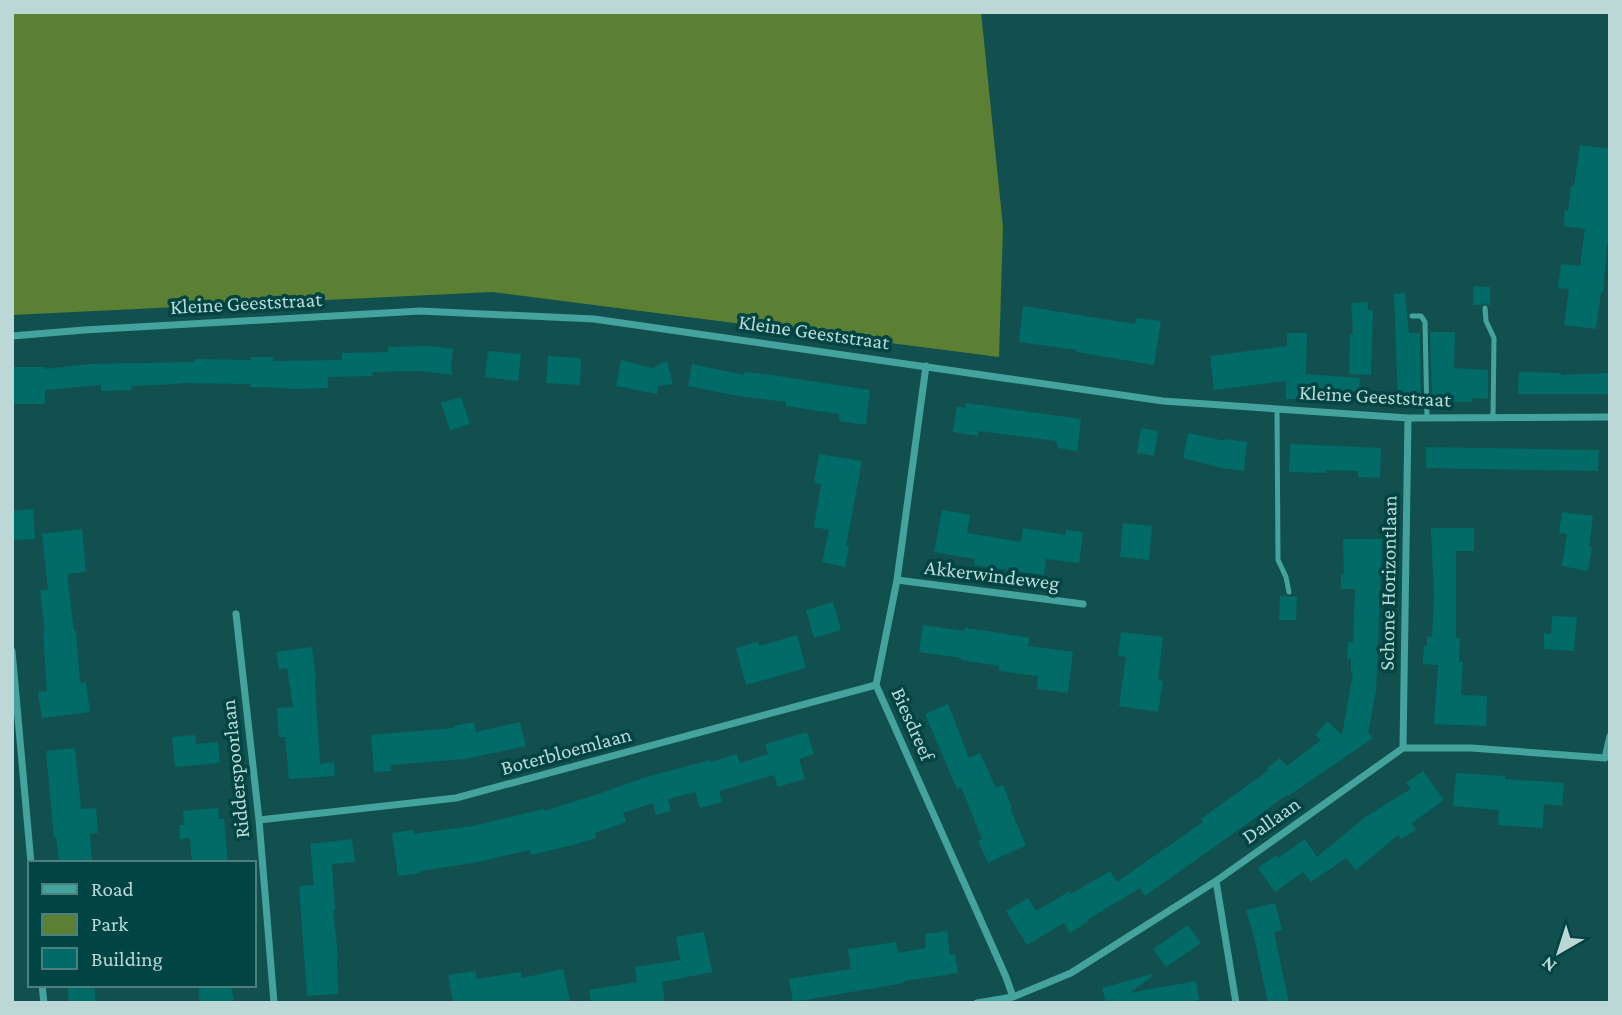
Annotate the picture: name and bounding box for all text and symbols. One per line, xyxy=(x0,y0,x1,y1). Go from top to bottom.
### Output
street label: Kleine Geeststraat xyxy=(169,287,324,319)
street label: Kleine Geeststraat xyxy=(737,310,892,355)
street label: Kleine Geeststraat xyxy=(1298,380,1453,412)
street label: Schone Horizontlaan xyxy=(1374,495,1402,671)
street label: Akkerwindeweg xyxy=(923,555,1061,595)
street label: Biesdreef xyxy=(886,684,940,766)
street label: Ridderspoorlaan xyxy=(216,698,254,840)
street label: Boterbloemlaan xyxy=(498,722,634,780)
street label: Dallaan xyxy=(1237,791,1305,849)
legend xyxy=(28,861,256,987)
text: Road xyxy=(91,877,134,901)
text: Park xyxy=(91,912,128,936)
north arrow xyxy=(1524,917,1594,987)
text: Building xyxy=(91,947,163,971)
text: N xyxy=(1537,953,1560,977)

